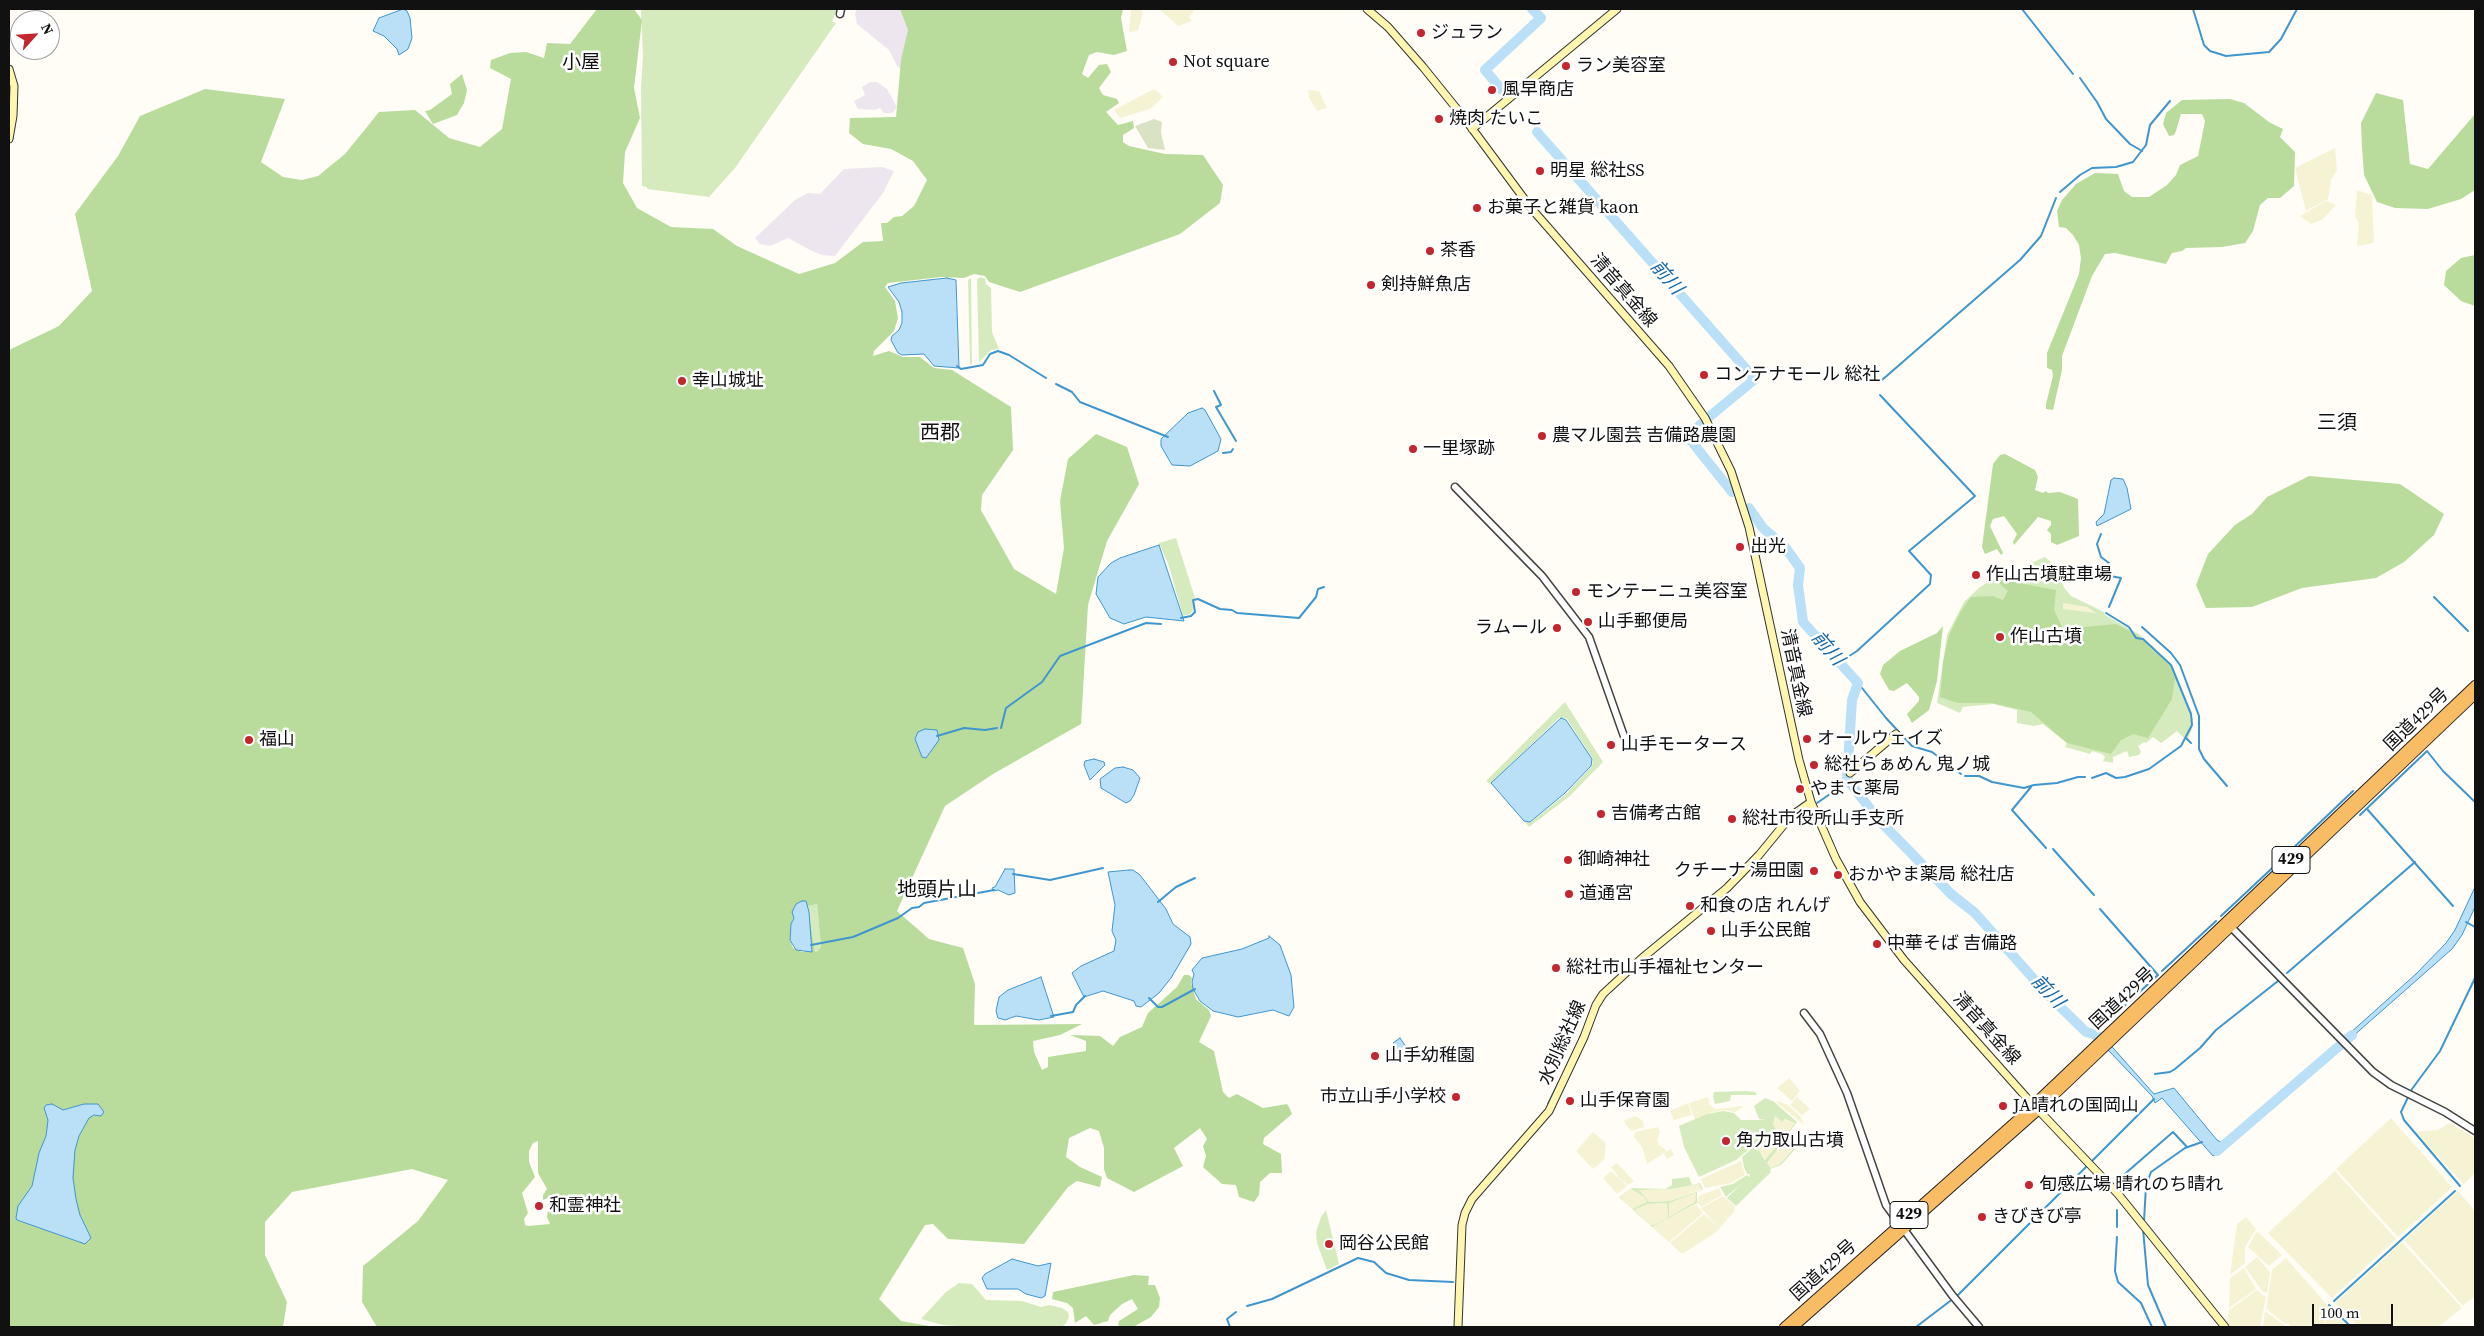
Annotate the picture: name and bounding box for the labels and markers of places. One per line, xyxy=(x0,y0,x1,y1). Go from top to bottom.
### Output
place label: ジュラン xyxy=(1431,22,1503,44)
marker: ジュラン xyxy=(1415,27,1427,39)
place label: Not square xyxy=(1183,51,1270,73)
place label: ラン美容室 xyxy=(1576,55,1666,77)
marker: Not square xyxy=(1167,56,1179,68)
marker: ラン美容室 xyxy=(1560,60,1572,72)
place label: 風早商店 xyxy=(1502,79,1574,101)
marker: 風早商店 xyxy=(1486,84,1498,96)
place label: 焼肉 たいこ xyxy=(1449,108,1543,130)
marker: 焼肉 たいこ xyxy=(1433,113,1445,125)
place label: 明星 総社SS xyxy=(1550,160,1644,182)
marker: 明星 総社SS xyxy=(1534,165,1546,177)
place label: お菓子と雑貨 kaon xyxy=(1487,197,1639,219)
marker: お菓子と雑貨 kaon xyxy=(1471,202,1483,214)
place label: 茶香 xyxy=(1440,240,1476,262)
marker: 茶香 xyxy=(1424,245,1436,257)
place label: 剣持鮮魚店 xyxy=(1381,274,1471,296)
marker: 剣持鮮魚店 xyxy=(1365,279,1377,291)
place label: コンテナモール 総社 xyxy=(1714,364,1880,386)
marker: コンテナモール 総社 xyxy=(1698,369,1710,381)
place label: 幸山城址 xyxy=(692,370,764,392)
marker: 幸山城址 xyxy=(676,375,688,387)
place label: 農マル園芸 吉備路農園 xyxy=(1552,425,1736,447)
marker: 農マル園芸 吉備路農園 xyxy=(1536,430,1548,442)
place label: 一里塚跡 xyxy=(1423,438,1495,460)
marker: 一里塚跡 xyxy=(1407,443,1419,455)
place label: 出光 xyxy=(1750,536,1786,558)
marker: 出光 xyxy=(1734,541,1746,553)
place label: 作山古墳駐車場 xyxy=(1986,564,2112,586)
marker: 作山古墳駐車場 xyxy=(1970,569,1982,581)
place label: モンテーニュ美容室 xyxy=(1586,581,1748,603)
marker: モンテーニュ美容室 xyxy=(1570,586,1582,598)
place label: 山手郵便局 xyxy=(1598,611,1688,633)
marker: 山手郵便局 xyxy=(1582,616,1594,628)
place label: ラムール xyxy=(1475,617,1547,639)
marker: ラムール xyxy=(1551,622,1563,634)
place label: 作山古墳 xyxy=(2010,626,2082,648)
marker: 作山古墳 xyxy=(1994,631,2006,643)
place label: オールウェイズ xyxy=(1817,728,1943,750)
place label: 福山 xyxy=(259,729,295,751)
marker: オールウェイズ xyxy=(1801,733,1813,745)
marker: 福山 xyxy=(243,734,255,746)
place label: 山手モータース xyxy=(1621,734,1747,756)
marker: 山手モータース xyxy=(1605,739,1617,751)
place label: 総社らぁめん 鬼ノ城 xyxy=(1824,754,1990,776)
marker: 総社らぁめん 鬼ノ城 xyxy=(1808,759,1820,771)
place label: やまて薬局 xyxy=(1810,778,1900,800)
marker: やまて薬局 xyxy=(1794,783,1806,795)
place label: 吉備考古館 xyxy=(1611,803,1701,825)
marker: 吉備考古館 xyxy=(1595,808,1607,820)
place label: 総社市役所山手支所 xyxy=(1742,808,1904,830)
marker: 総社市役所山手支所 xyxy=(1726,813,1738,825)
place label: 御崎神社 xyxy=(1578,849,1650,871)
marker: 御崎神社 xyxy=(1562,854,1574,866)
place label: クチーナ 湯田園 xyxy=(1674,860,1804,882)
place label: おかやま薬局 総社店 xyxy=(1848,864,2014,886)
marker: クチーナ 湯田園 xyxy=(1808,865,1820,877)
marker: おかやま薬局 総社店 xyxy=(1832,869,1844,881)
place label: 道通宮 xyxy=(1579,883,1633,905)
marker: 道通宮 xyxy=(1563,888,1575,900)
place label: 和食の店 れんげ xyxy=(1700,895,1830,917)
marker: 和食の店 れんげ xyxy=(1684,900,1696,912)
place label: 山手公民館 xyxy=(1721,920,1811,942)
marker: 山手公民館 xyxy=(1705,925,1717,937)
place label: 中華そば 吉備路 xyxy=(1887,933,2017,955)
marker: 中華そば 吉備路 xyxy=(1871,938,1883,950)
place label: 総社市山手福祉センター xyxy=(1566,957,1764,979)
marker: 総社市山手福祉センター xyxy=(1550,962,1562,974)
place label: 山手幼稚園 xyxy=(1385,1045,1475,1067)
marker: 山手幼稚園 xyxy=(1369,1050,1381,1062)
place label: 市立山手小学校 xyxy=(1320,1086,1446,1108)
place label: 山手保育園 xyxy=(1580,1090,1670,1112)
marker: 市立山手小学校 xyxy=(1450,1091,1462,1103)
marker: 山手保育園 xyxy=(1564,1095,1576,1107)
place label: JA晴れの国岡山 xyxy=(2013,1095,2139,1117)
marker: JA晴れの国岡山 xyxy=(1997,1100,2009,1112)
place label: 角力取山古墳 xyxy=(1736,1130,1844,1152)
marker: 角力取山古墳 xyxy=(1720,1135,1732,1147)
place label: 旬感広場 晴れのち晴れ xyxy=(2039,1174,2223,1196)
marker: 旬感広場 晴れのち晴れ xyxy=(2023,1179,2035,1191)
place label: 和霊神社 xyxy=(549,1195,621,1217)
marker: 和霊神社 xyxy=(533,1200,545,1212)
place label: きびきび亭 xyxy=(1992,1206,2082,1228)
marker: きびきび亭 xyxy=(1976,1211,1988,1223)
place label: 岡谷公民館 xyxy=(1339,1233,1429,1255)
marker: 岡谷公民館 xyxy=(1323,1238,1335,1250)

